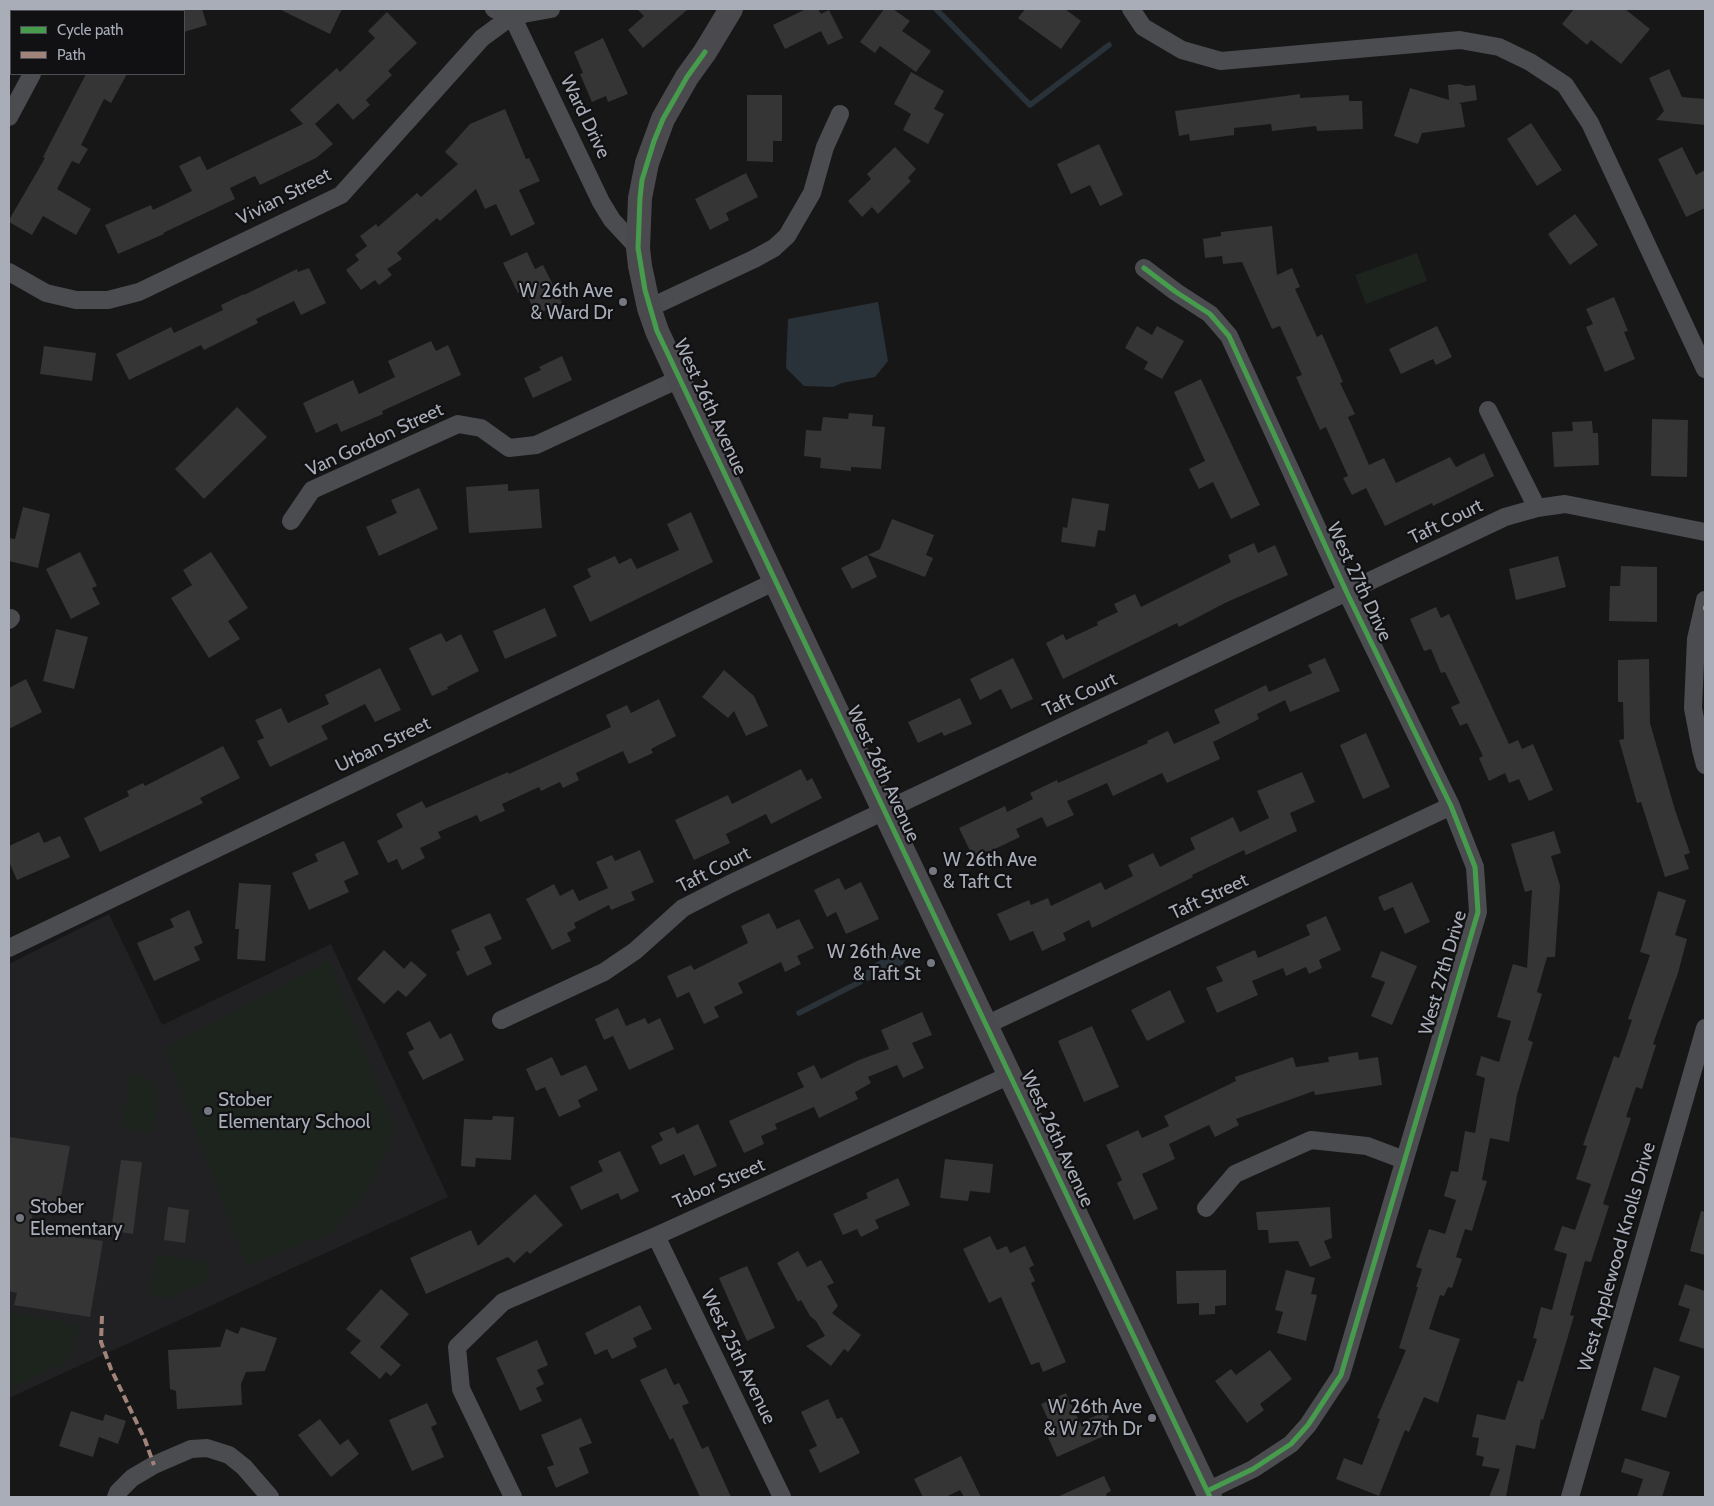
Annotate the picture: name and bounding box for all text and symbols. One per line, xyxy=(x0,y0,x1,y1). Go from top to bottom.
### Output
legend xyxy=(10,10,185,75)
text: Cycle path xyxy=(57,21,123,39)
text: Path xyxy=(57,46,86,64)
street label: Ward Drive xyxy=(555,72,615,162)
street label: Vivian Street xyxy=(233,164,335,230)
place label: W 26th Ave & Ward Dr xyxy=(519,280,613,324)
marker: W 26th Ave & Ward Dr xyxy=(617,296,629,308)
street label: West 26th Avenue xyxy=(669,335,751,479)
street label: Van Gordon Street xyxy=(303,398,447,482)
street label: Taft Court xyxy=(1405,494,1487,550)
street label: West 27th Drive xyxy=(1321,519,1397,645)
street label: Taft Court xyxy=(1039,668,1121,722)
street label: West 26th Avenue xyxy=(842,702,924,846)
street label: Urban Street xyxy=(332,712,434,778)
street label: Taft Court xyxy=(674,842,754,898)
place label: W 26th Ave & Taft Ct xyxy=(943,849,1037,893)
marker: W 26th Ave & Taft Ct xyxy=(927,865,939,877)
street label: Taft Street xyxy=(1166,869,1252,925)
street label: West 27th Drive xyxy=(1414,908,1472,1038)
place label: W 26th Ave & Taft St xyxy=(827,941,921,985)
marker: W 26th Ave & Taft St xyxy=(925,957,937,969)
street label: West 26th Avenue xyxy=(1016,1067,1098,1211)
place label: Stober Elementary School xyxy=(218,1089,370,1133)
marker: Stober Elementary School xyxy=(202,1105,214,1117)
street label: West Applewood Knolls Drive xyxy=(1573,1140,1661,1374)
street label: Tabor Street xyxy=(670,1154,768,1214)
place label: Stober Elementary xyxy=(30,1196,123,1240)
marker: Stober Elementary xyxy=(14,1212,26,1224)
street label: West 25th Avenue xyxy=(696,1286,780,1428)
place label: W 26th Ave & W 27th Dr xyxy=(1044,1396,1142,1440)
marker: W 26th Ave & W 27th Dr xyxy=(1146,1412,1158,1424)

